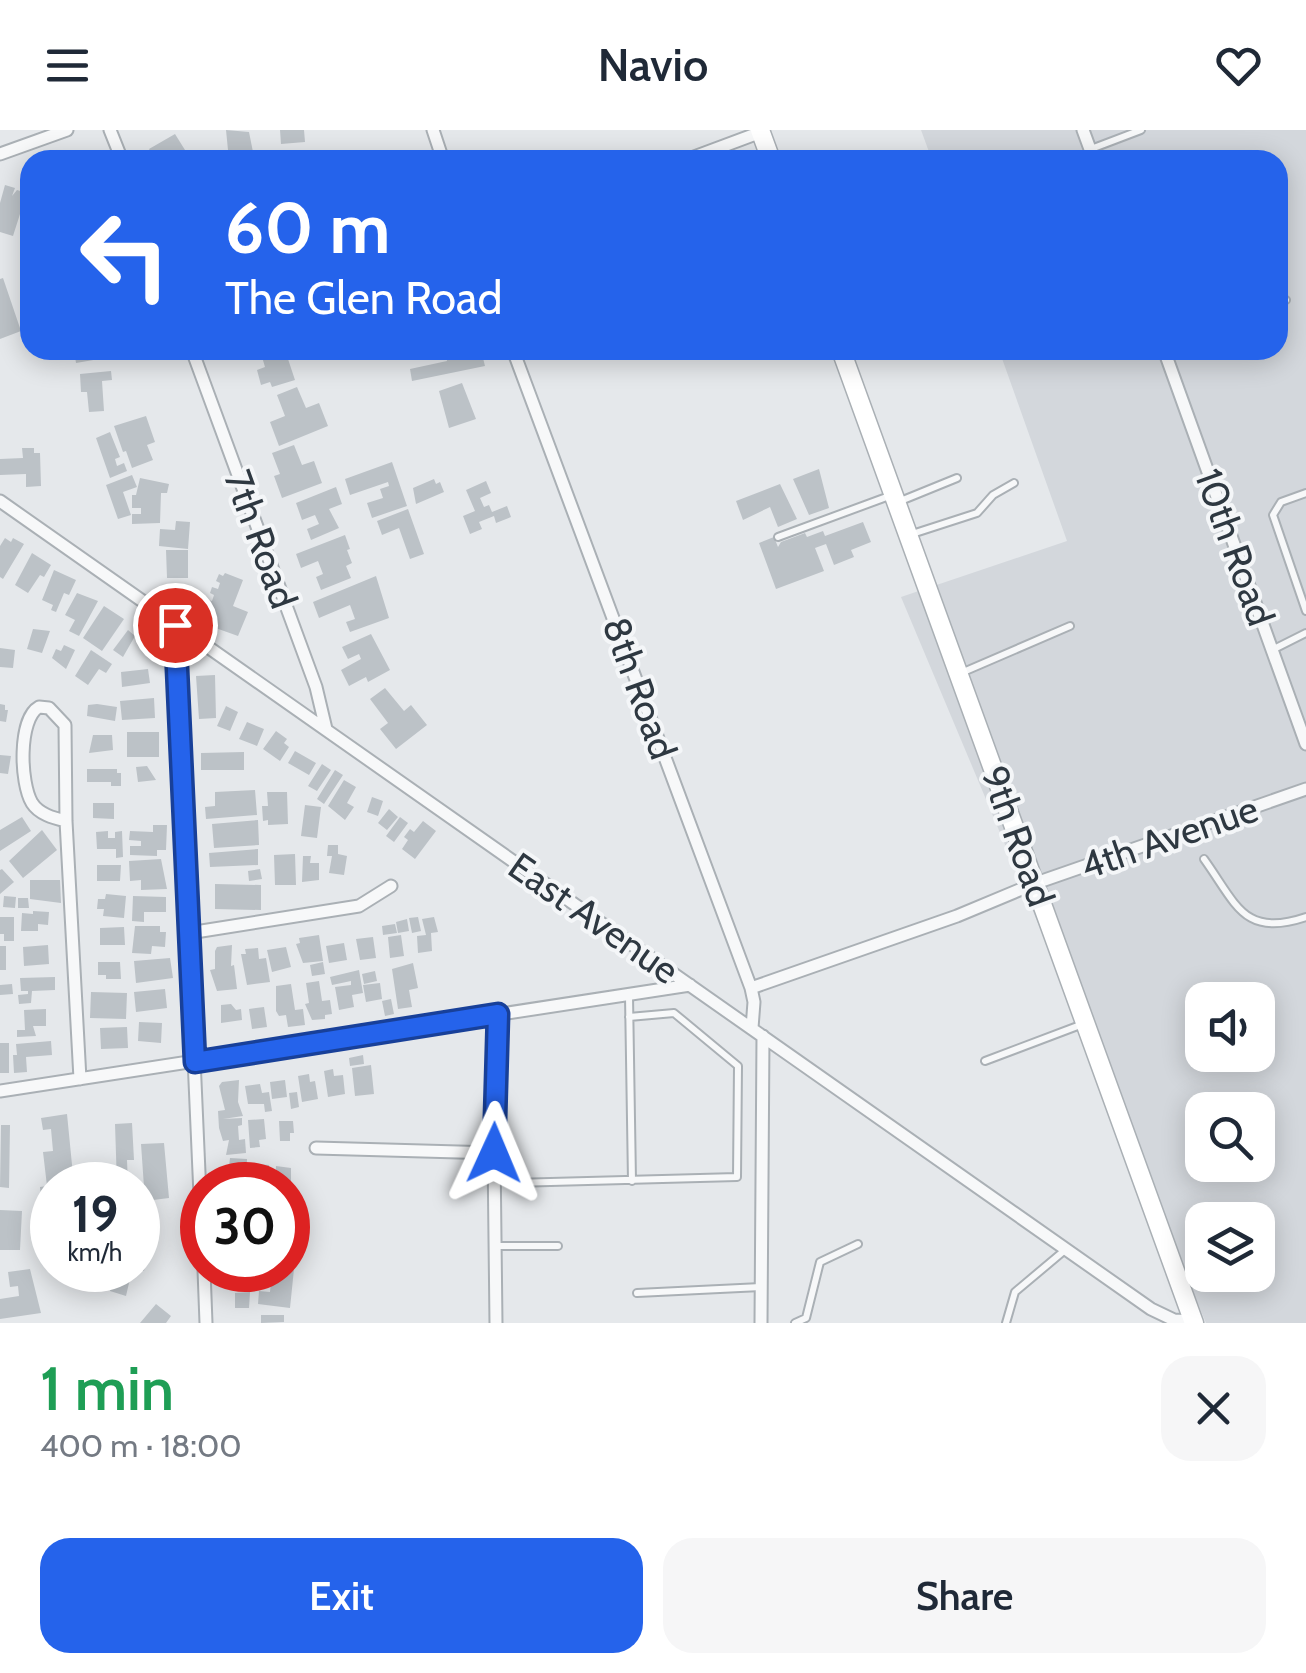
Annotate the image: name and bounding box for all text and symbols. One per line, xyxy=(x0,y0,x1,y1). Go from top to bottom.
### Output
icon: menu xyxy=(40,38,95,93)
text: Navio xyxy=(598,38,708,92)
icon: heart xyxy=(1211,38,1266,93)
text: 60 m xyxy=(225,185,390,271)
icon: left xyxy=(60,190,190,320)
text: The Glen Road xyxy=(225,271,503,325)
street label: 10th Road xyxy=(1185,462,1285,632)
street label: 7th Road xyxy=(214,464,308,614)
pin xyxy=(133,583,218,668)
icon: arrive xyxy=(148,598,203,653)
street label: 8th Road xyxy=(593,611,687,765)
street label: 9th Road xyxy=(971,759,1065,913)
street label: 4th Avenue xyxy=(1074,785,1264,889)
street label: East Avenue xyxy=(500,842,688,994)
map controls xyxy=(1185,982,1275,1292)
button: sound xyxy=(1185,982,1275,1072)
button: search xyxy=(1185,1092,1275,1182)
position arrow xyxy=(442,1101,546,1205)
speed limit sign: 30 xyxy=(180,1162,310,1292)
text: 19 xyxy=(72,1184,118,1245)
button: layers xyxy=(1185,1202,1275,1292)
text: km/h xyxy=(68,1237,122,1267)
text: 1 min xyxy=(40,1352,174,1425)
button: close xyxy=(1161,1356,1266,1461)
text: 400 m · 18:00 xyxy=(40,1426,242,1465)
button: Exit xyxy=(40,1538,643,1653)
button: Share xyxy=(663,1538,1266,1653)

